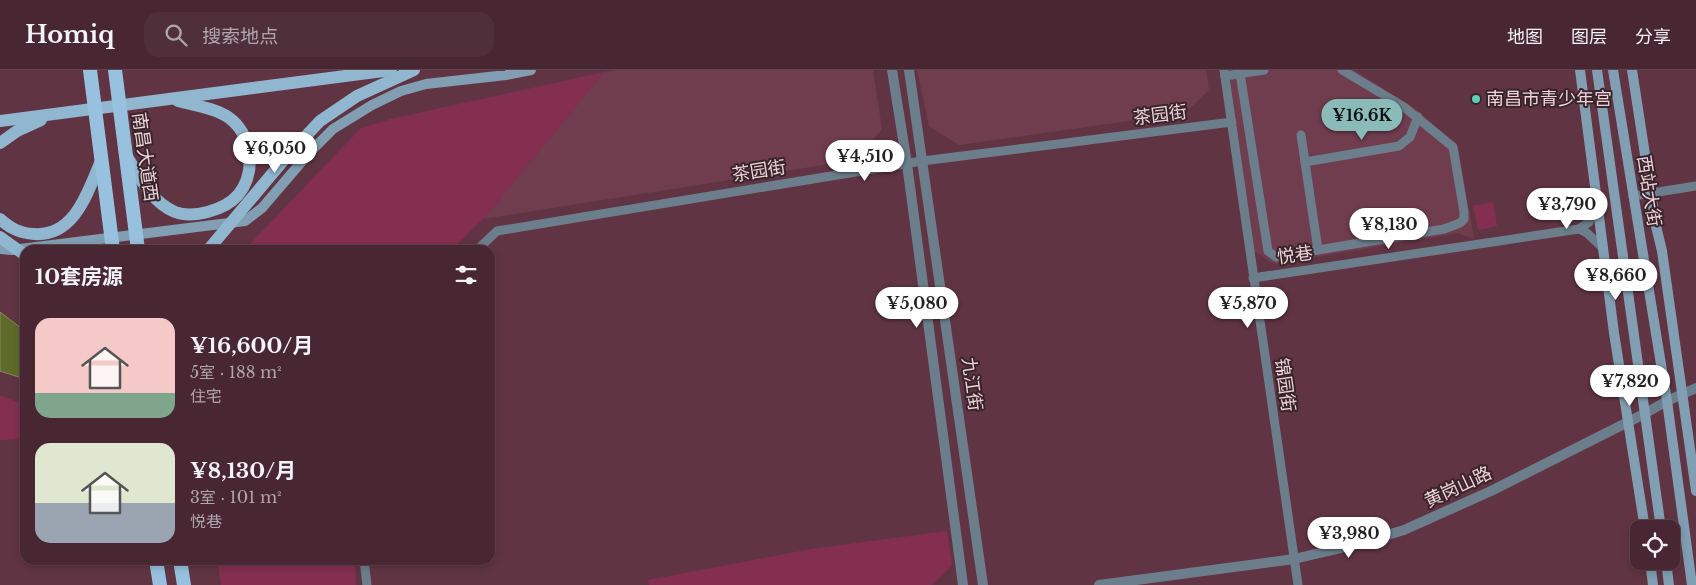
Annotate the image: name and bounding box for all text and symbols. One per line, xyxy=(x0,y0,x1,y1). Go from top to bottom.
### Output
search box xyxy=(144,12,494,57)
text: Homiq xyxy=(25,20,114,49)
icon: search xyxy=(162,21,190,49)
text: 搜索地点 xyxy=(202,25,278,48)
text: 地图 xyxy=(1507,26,1543,48)
text: 图层 xyxy=(1571,26,1607,48)
text: 分享 xyxy=(1635,26,1671,48)
place label: 南昌市青少年宫 xyxy=(1486,88,1612,110)
marker: 南昌市青少年宫 xyxy=(1470,93,1482,105)
pin: ¥16.6K xyxy=(1321,98,1403,141)
street label: 茶园街 xyxy=(1132,101,1188,129)
text: ¥16.6K xyxy=(1332,105,1392,125)
street label: 南昌大道西 xyxy=(128,111,162,203)
pin: ¥6,050 xyxy=(234,132,316,174)
text: ¥6,050 xyxy=(244,138,306,158)
pin: ¥4,510 xyxy=(824,140,906,182)
text: ¥4,510 xyxy=(836,146,894,166)
street label: 西站大街 xyxy=(1633,154,1665,228)
street label: 茶园街 xyxy=(731,156,787,186)
pin: ¥3,790 xyxy=(1526,188,1608,230)
text: ¥3,790 xyxy=(1538,194,1596,214)
pin: ¥8,130 xyxy=(1348,208,1430,250)
text: ¥8,130 xyxy=(1360,214,1418,234)
street label: 悦巷 xyxy=(1276,242,1314,268)
pin: ¥8,660 xyxy=(1575,258,1657,301)
icon: filters xyxy=(452,261,480,289)
text: 10套房源 xyxy=(35,264,123,290)
text: ¥8,660 xyxy=(1585,265,1647,285)
pin: ¥5,080 xyxy=(876,286,958,329)
pin: ¥5,870 xyxy=(1207,286,1289,329)
text: ¥5,080 xyxy=(886,293,948,313)
text: ¥5,870 xyxy=(1219,293,1277,313)
text: ¥16,600/月 xyxy=(190,333,313,359)
icon: home xyxy=(75,338,135,398)
street label: 九江街 xyxy=(957,356,987,412)
street label: 锦园街 xyxy=(1270,357,1300,413)
text: 5室 · 188 m² xyxy=(190,362,282,382)
pin: ¥7,820 xyxy=(1589,364,1671,407)
text: ¥7,820 xyxy=(1601,371,1659,391)
text: 住宅 xyxy=(190,386,222,406)
text: ¥8,130/月 xyxy=(190,458,296,484)
street label: 黄岗山路 xyxy=(1421,462,1495,512)
icon: home xyxy=(75,463,135,523)
text: 3室 · 101 m² xyxy=(190,487,282,507)
text: 悦巷 xyxy=(190,511,222,531)
pin: ¥3,980 xyxy=(1308,516,1390,559)
map controls xyxy=(1630,520,1680,570)
button: locate xyxy=(1630,520,1680,570)
text: ¥3,980 xyxy=(1318,523,1380,543)

